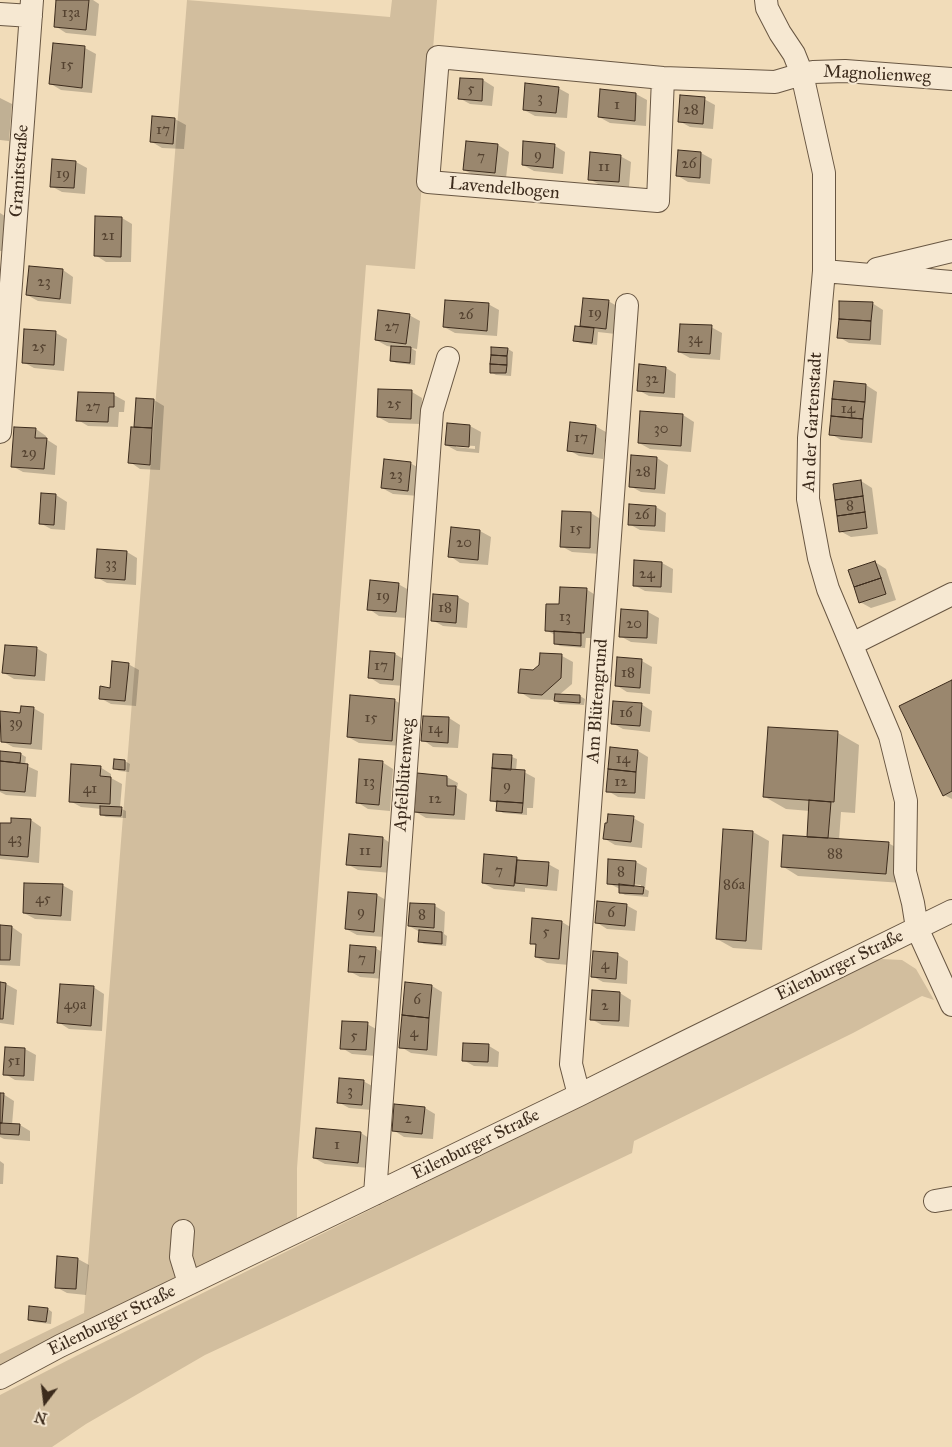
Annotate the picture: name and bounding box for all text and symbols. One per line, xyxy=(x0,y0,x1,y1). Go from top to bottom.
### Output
house number: 13a xyxy=(62,4,80,22)
house number: 15 xyxy=(61,56,73,74)
street label: Magnolienweg xyxy=(823,61,931,89)
house number: 5 xyxy=(468,80,474,98)
house number: 3 xyxy=(537,89,543,107)
house number: 1 xyxy=(614,96,620,114)
house number: 28 xyxy=(683,101,699,119)
house number: 17 xyxy=(156,121,170,139)
street label: Granitstraße xyxy=(6,124,34,218)
house number: 9 xyxy=(534,146,542,164)
house number: 7 xyxy=(477,148,485,166)
house number: 26 xyxy=(681,155,697,173)
house number: 11 xyxy=(598,158,610,176)
house number: 19 xyxy=(56,165,70,183)
street label: Lavendelbogen xyxy=(448,173,560,205)
house number: 21 xyxy=(101,227,115,245)
house number: 23 xyxy=(37,273,51,291)
house number: 19 xyxy=(588,304,602,322)
house number: 26 xyxy=(458,306,474,324)
house number: 27 xyxy=(384,318,400,336)
house number: 34 xyxy=(688,330,702,348)
house number: 25 xyxy=(32,338,46,356)
street label: An der Gartenstadt xyxy=(799,352,827,492)
house number: 32 xyxy=(645,370,659,388)
house number: 25 xyxy=(387,395,401,413)
house number: 27 xyxy=(86,398,100,416)
house number: 14 xyxy=(841,400,855,418)
house number: 30 xyxy=(654,420,668,438)
house number: 17 xyxy=(574,429,588,447)
house number: 29 xyxy=(21,444,37,462)
house number: 28 xyxy=(635,463,651,481)
house number: 23 xyxy=(389,466,403,484)
house number: 8 xyxy=(846,497,854,515)
house number: 26 xyxy=(634,506,650,524)
house number: 15 xyxy=(570,520,582,538)
house number: 20 xyxy=(456,534,472,552)
house number: 33 xyxy=(105,555,117,573)
house number: 24 xyxy=(639,565,655,583)
house number: 19 xyxy=(376,587,390,605)
house number: 18 xyxy=(438,599,452,617)
house number: 13 xyxy=(559,608,571,626)
house number: 20 xyxy=(626,615,642,633)
street label: Am Blütengrund xyxy=(583,638,613,764)
house number: 17 xyxy=(374,657,388,675)
house number: 18 xyxy=(621,664,635,682)
house number: 16 xyxy=(619,704,633,722)
house number: 15 xyxy=(365,709,377,727)
house number: 39 xyxy=(9,714,23,732)
street label: Apfelblütenweg xyxy=(390,718,420,832)
house number: 14 xyxy=(428,720,442,738)
house number: 14 xyxy=(616,750,630,768)
house number: 13 xyxy=(363,773,375,791)
house number: 12 xyxy=(614,773,628,791)
house number: 9 xyxy=(503,777,511,795)
house number: 41 xyxy=(83,780,97,798)
house number: 12 xyxy=(428,790,442,808)
house number: 43 xyxy=(8,830,22,848)
house number: 11 xyxy=(359,842,371,860)
house number: 88 xyxy=(827,845,843,863)
house number: 7 xyxy=(495,862,503,880)
house number: 8 xyxy=(617,863,625,881)
house number: 86a xyxy=(723,876,745,894)
house number: 45 xyxy=(35,890,51,908)
house number: 9 xyxy=(357,903,365,921)
house number: 6 xyxy=(607,904,615,922)
house number: 8 xyxy=(418,906,426,924)
house number: 5 xyxy=(543,923,549,941)
street label: Eilenburger Straße xyxy=(773,926,907,1006)
house number: 7 xyxy=(358,950,366,968)
house number: 4 xyxy=(601,956,609,974)
house number: 6 xyxy=(413,991,421,1009)
house number: 49a xyxy=(64,996,86,1014)
house number: 2 xyxy=(601,997,609,1015)
house number: 4 xyxy=(410,1024,418,1042)
house number: 5 xyxy=(351,1027,357,1045)
house number: 51 xyxy=(8,1052,20,1070)
house number: 3 xyxy=(347,1082,353,1100)
street label: Eilenburger Straße xyxy=(409,1105,543,1185)
house number: 2 xyxy=(404,1110,412,1128)
house number: 1 xyxy=(334,1136,340,1154)
street label: Eilenburger Straße xyxy=(45,1281,179,1361)
north arrow xyxy=(20,1377,70,1427)
text: N xyxy=(33,1407,49,1427)

